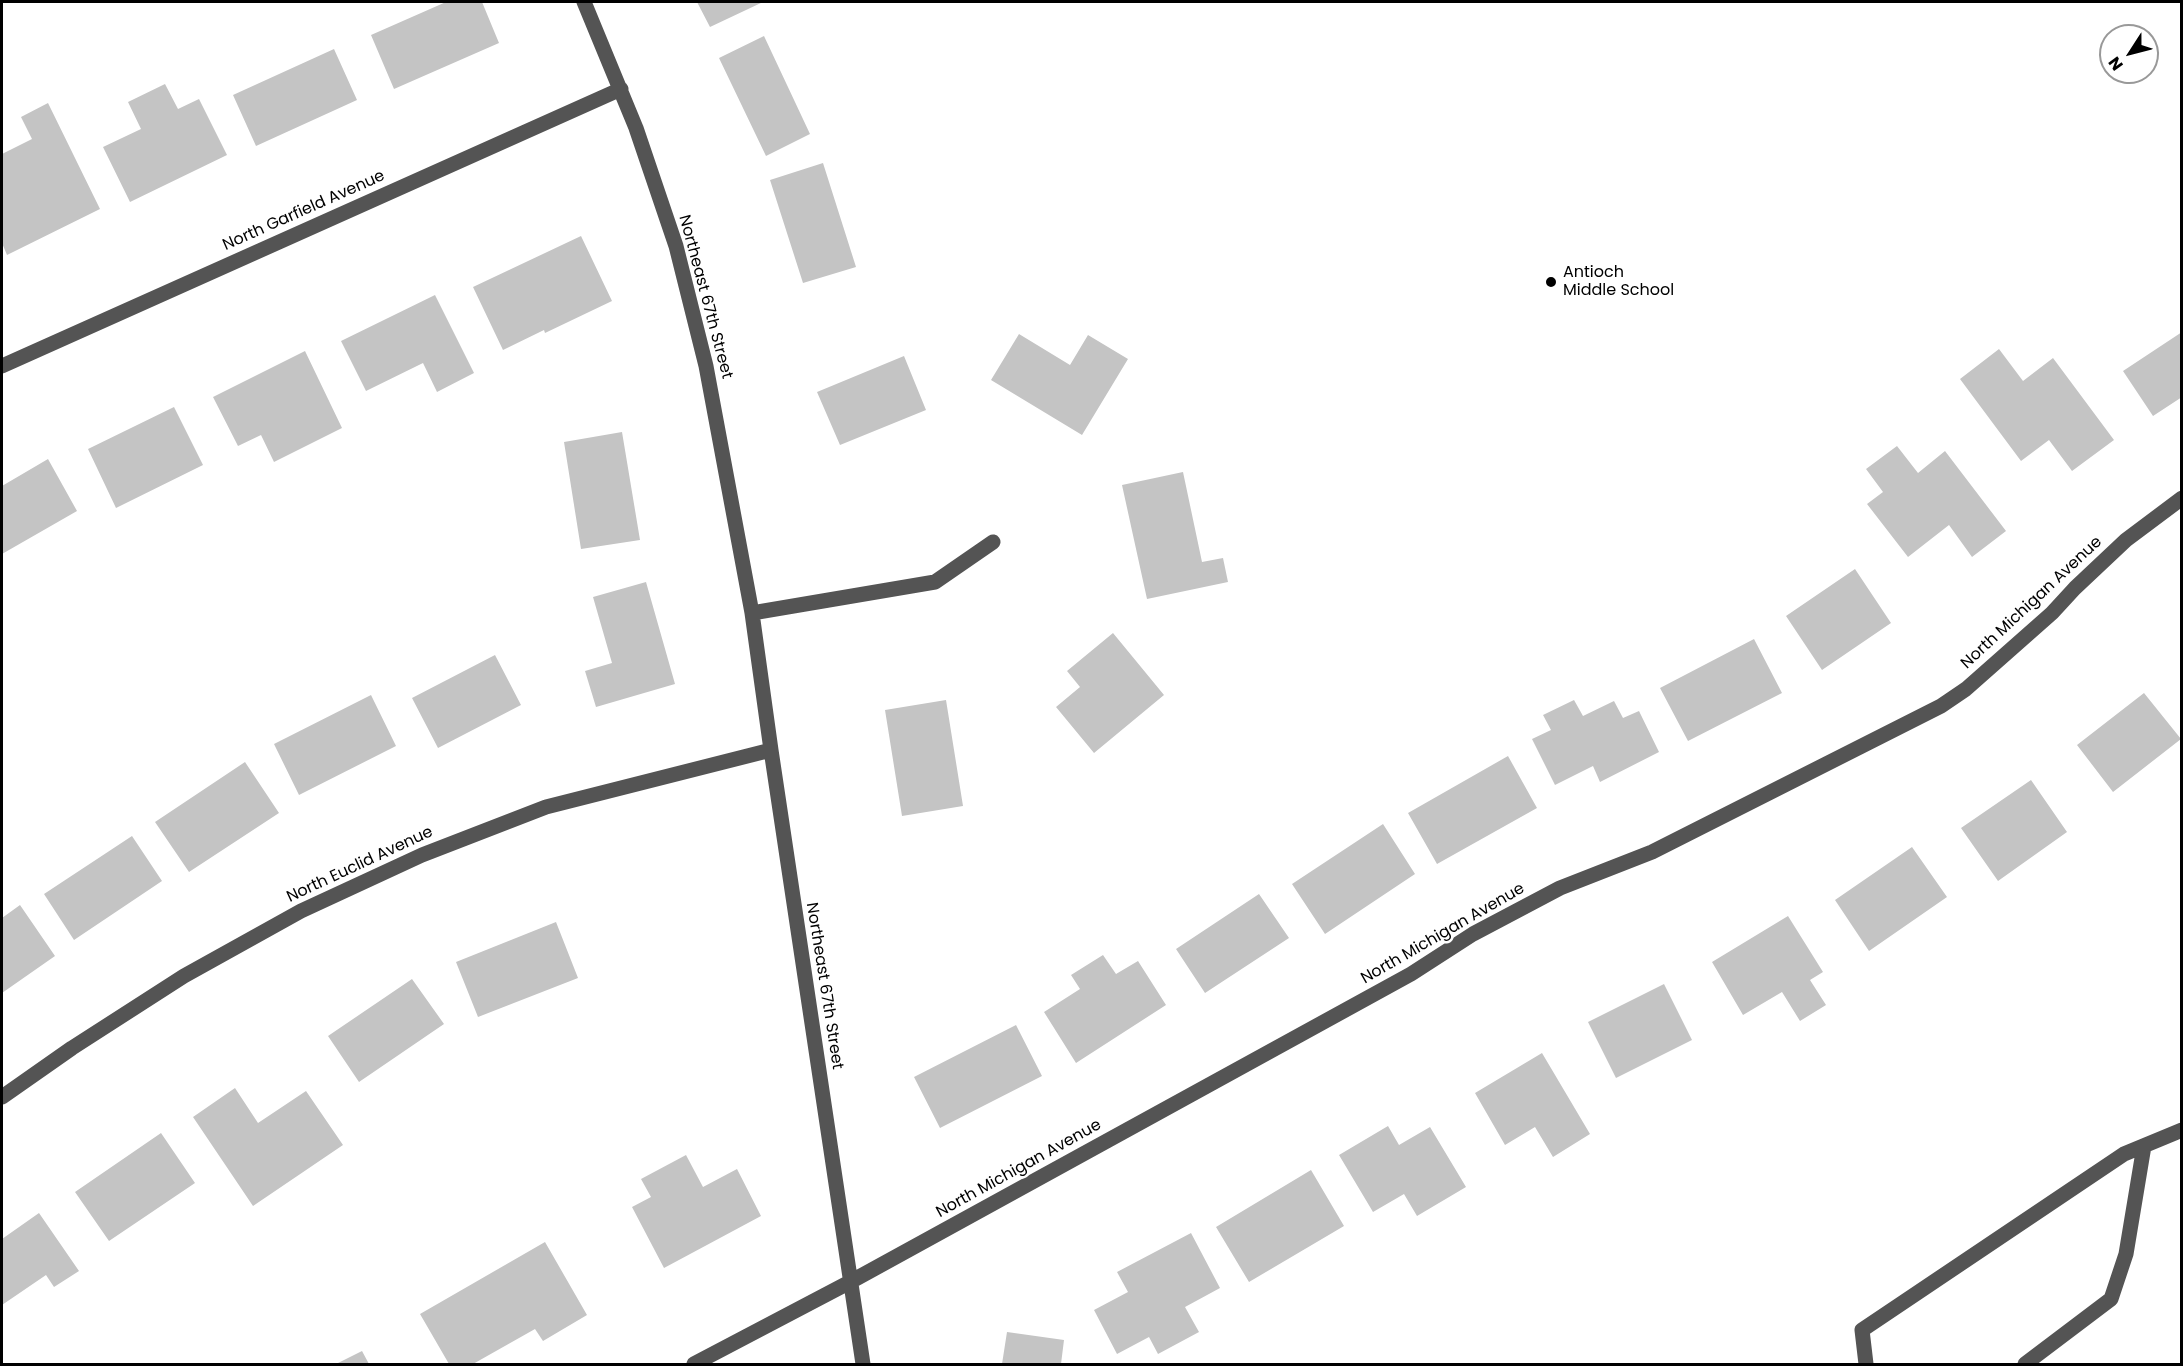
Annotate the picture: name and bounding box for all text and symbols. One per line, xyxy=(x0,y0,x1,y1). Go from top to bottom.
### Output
north arrow xyxy=(2099,24,2159,84)
text: N xyxy=(2103,52,2129,75)
street label: North Garfield Avenue xyxy=(220,167,388,255)
street label: Northeast 67th Street xyxy=(674,213,736,381)
place label: Antioch Middle School xyxy=(1563,263,1674,301)
marker: Antioch Middle School xyxy=(1544,275,1558,289)
street label: North Michigan Avenue xyxy=(1958,533,2106,673)
street label: North Euclid Avenue xyxy=(284,823,436,907)
street label: North Michigan Avenue xyxy=(1358,879,1528,989)
street label: Northeast 67th Street xyxy=(801,901,847,1071)
street label: North Michigan Avenue xyxy=(933,1116,1105,1222)

